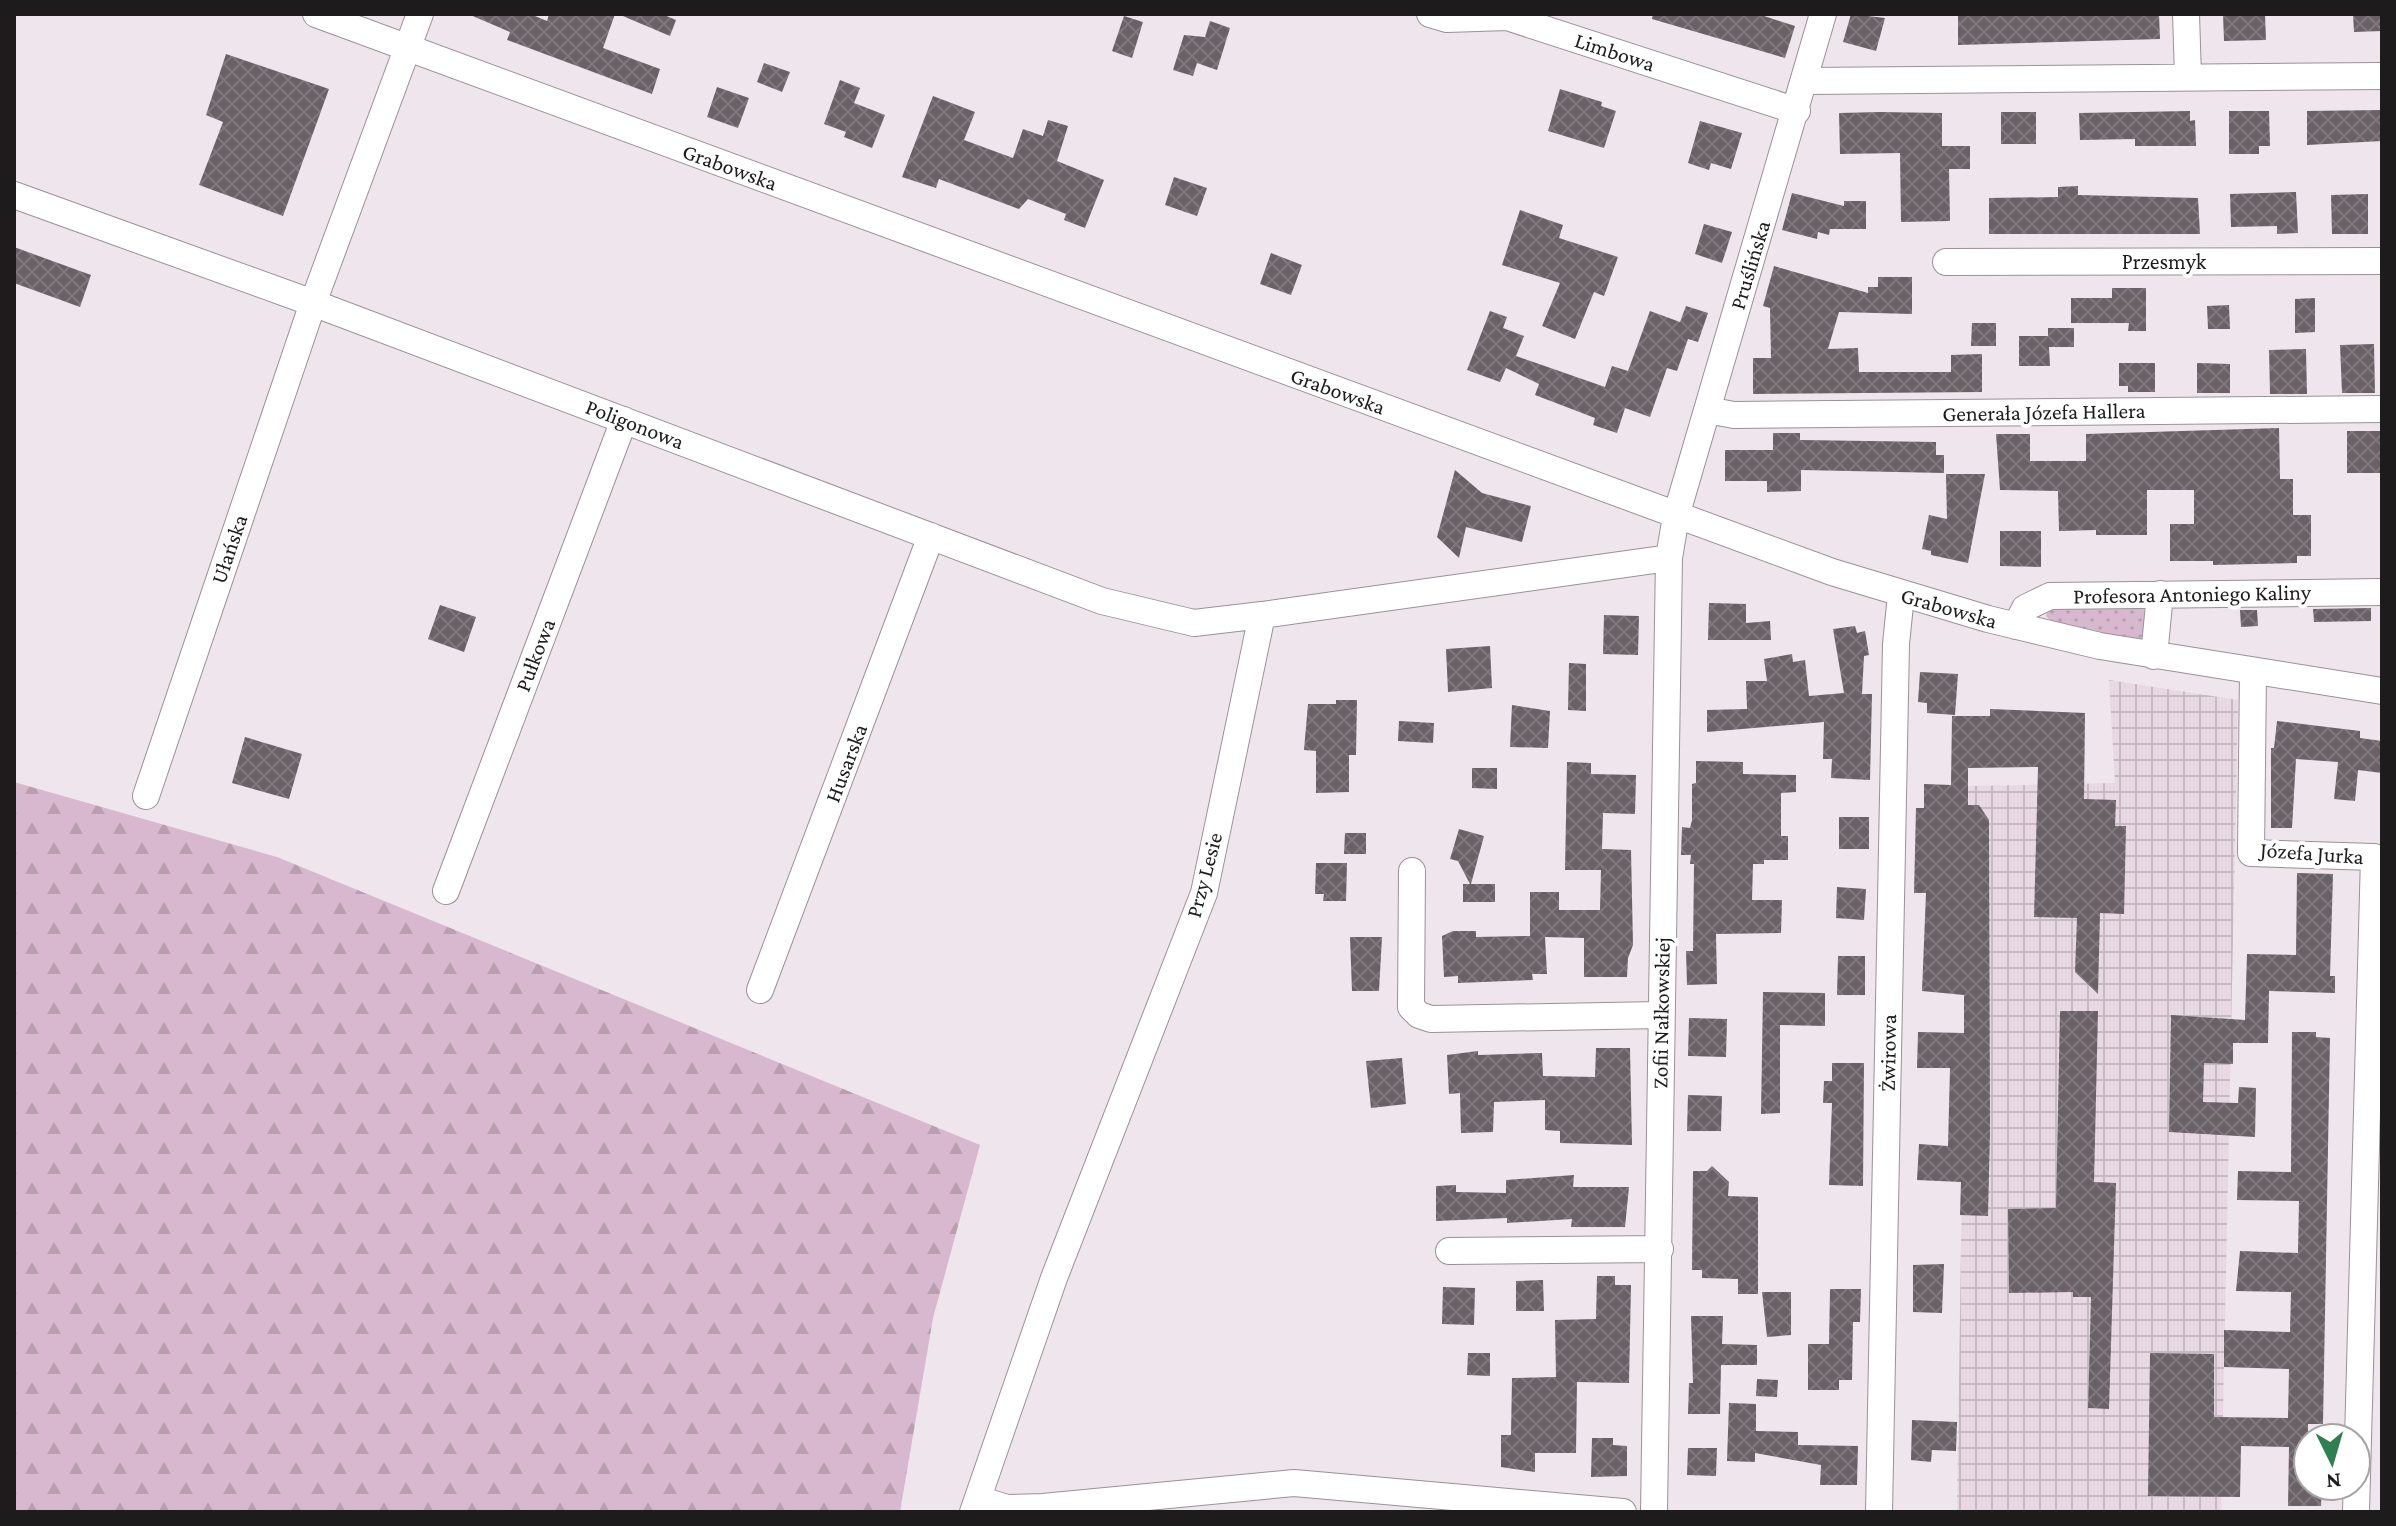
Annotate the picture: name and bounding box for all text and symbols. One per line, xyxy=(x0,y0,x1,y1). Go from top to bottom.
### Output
street label: Limbowa xyxy=(1572,27,1658,77)
street label: Grabowska xyxy=(679,138,781,196)
street label: Pruślińska xyxy=(1725,217,1775,313)
street label: Przesmyk xyxy=(2122,249,2207,274)
street label: Grabowska xyxy=(1287,362,1389,420)
street label: Poligonowa xyxy=(582,394,688,454)
street label: Generała Józefa Hallera xyxy=(1942,398,2146,426)
street label: Ułańska xyxy=(206,511,252,587)
street label: Profesora Antoniego Kaliny xyxy=(2073,579,2312,609)
street label: Grabowska xyxy=(1898,582,2000,634)
street label: Pułkowa xyxy=(510,615,560,695)
street label: Husarska xyxy=(820,720,872,806)
street label: Przy Lesie xyxy=(1181,830,1227,920)
street label: Józefa Jurka xyxy=(2257,837,2365,869)
street label: Zofii Nałkowskiej xyxy=(1647,937,1675,1089)
street label: Żwirowa xyxy=(1875,1014,1901,1092)
north arrow xyxy=(2292,1422,2372,1502)
text: N xyxy=(2325,1468,2342,1495)

